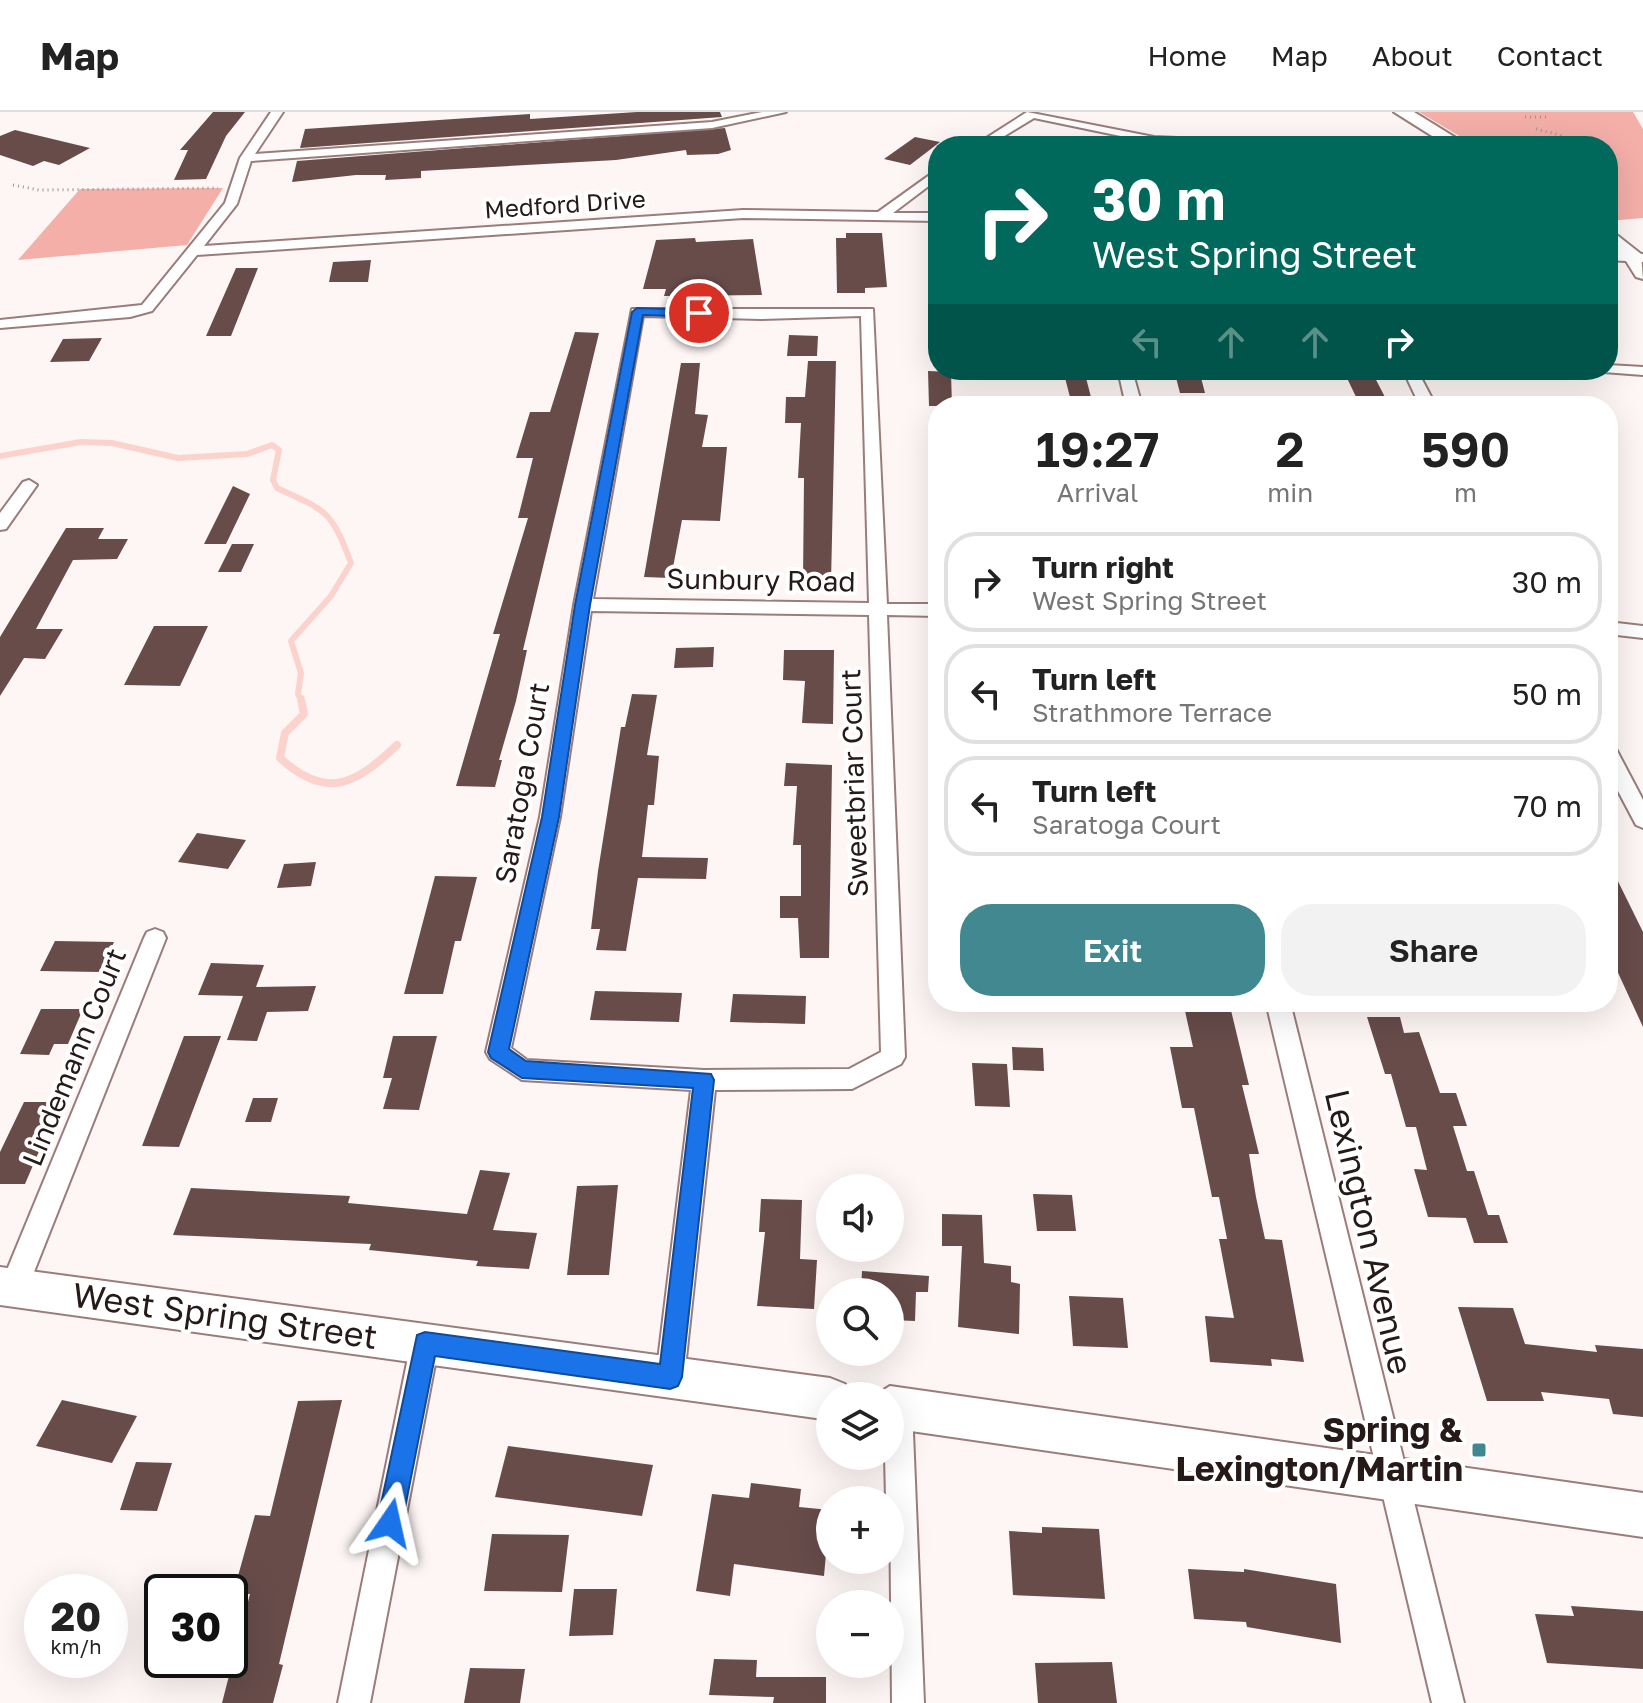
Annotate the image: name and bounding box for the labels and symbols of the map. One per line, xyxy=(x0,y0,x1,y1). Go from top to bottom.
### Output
street label: Medford Drive xyxy=(483,183,647,224)
pin xyxy=(665,279,733,347)
street label: Sunbury Road xyxy=(666,561,856,598)
street label: Sweetbriar Court xyxy=(833,668,874,898)
street label: Saratoga Court xyxy=(488,680,555,886)
street label: Lindemann Court xyxy=(15,943,132,1170)
street label: Lexington Avenue xyxy=(1318,1085,1422,1378)
street label: West Spring Street xyxy=(70,1274,380,1356)
place label: Spring & Lexington/Martin xyxy=(1175,1409,1463,1488)
marker: Spring & Lexington/Martin xyxy=(1470,1441,1488,1459)
position arrow xyxy=(348,1481,432,1565)
speed limit sign: 30 xyxy=(144,1574,248,1678)

